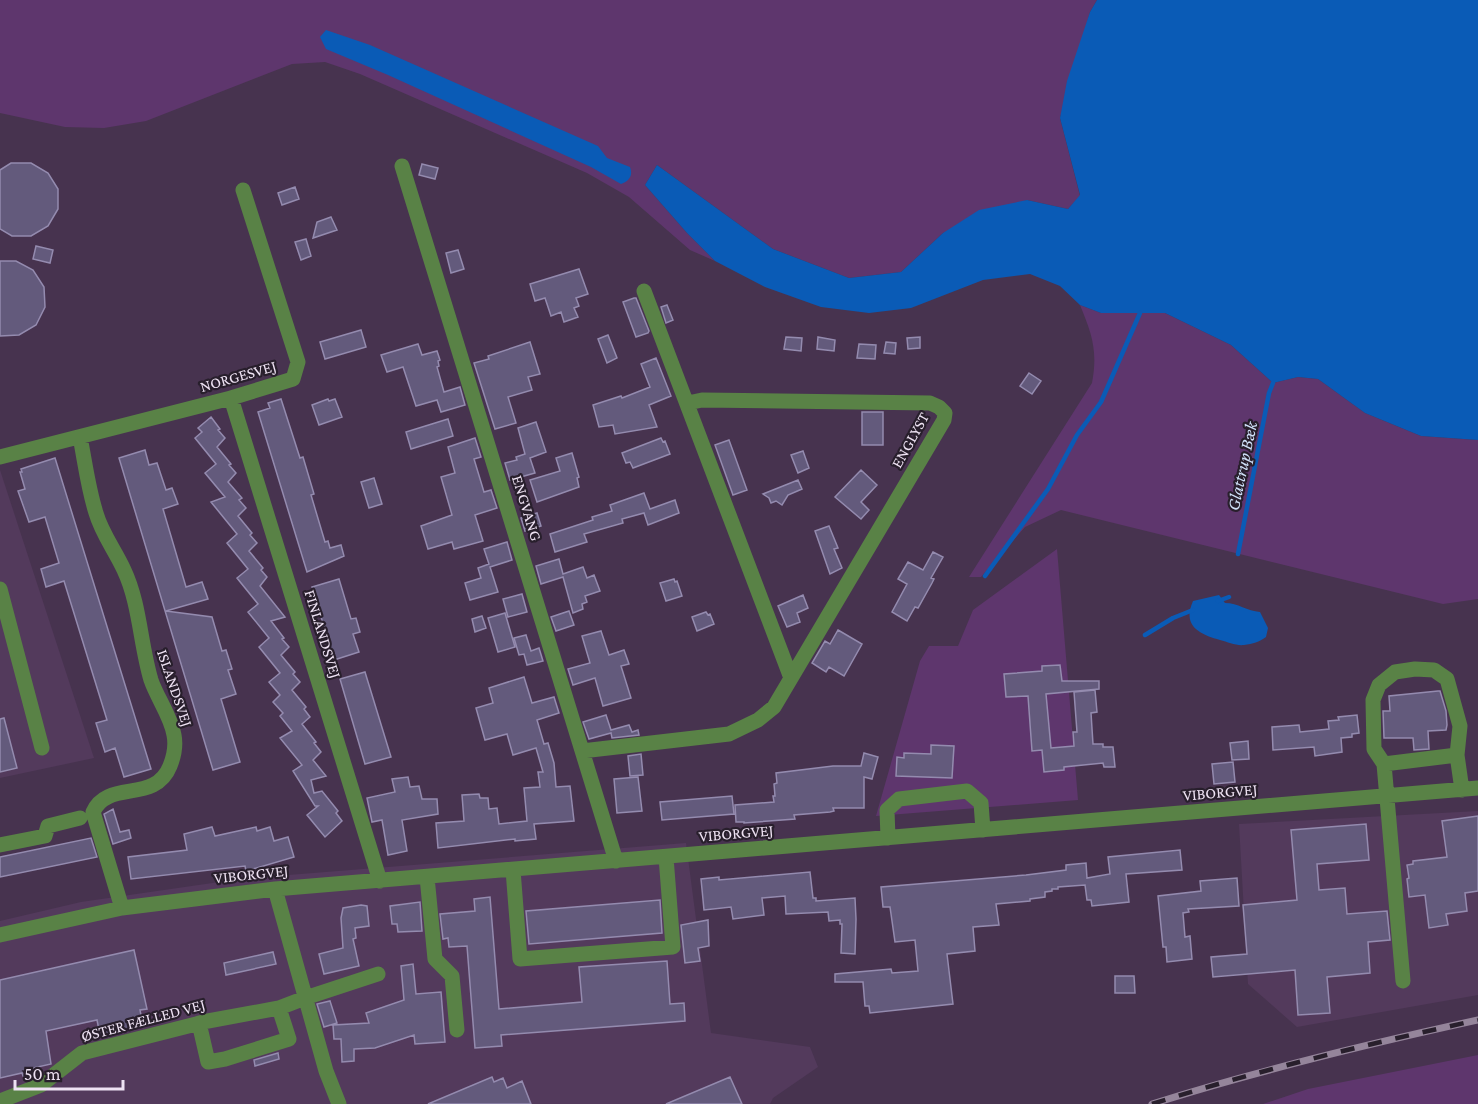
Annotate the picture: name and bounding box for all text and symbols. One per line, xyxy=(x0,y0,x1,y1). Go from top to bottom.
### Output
street label: NORGESVEJ xyxy=(198,357,279,396)
street label: ENGLYST xyxy=(888,409,932,471)
water label: Glattrup Bæk xyxy=(1223,419,1261,512)
street label: ENGVANG xyxy=(509,473,545,543)
street label: FINLANDSVEJ xyxy=(301,588,345,681)
street label: ISLANDSVEJ xyxy=(153,647,196,729)
street label: VIBORGVEJ xyxy=(1182,780,1258,805)
street label: VIBORGVEJ xyxy=(698,821,774,846)
street label: VIBORGVEJ xyxy=(213,862,289,887)
street label: ØSTER FÆLLED VEJ xyxy=(79,995,207,1046)
scale bar xyxy=(15,1053,123,1091)
text: 50 m xyxy=(24,1064,61,1084)

